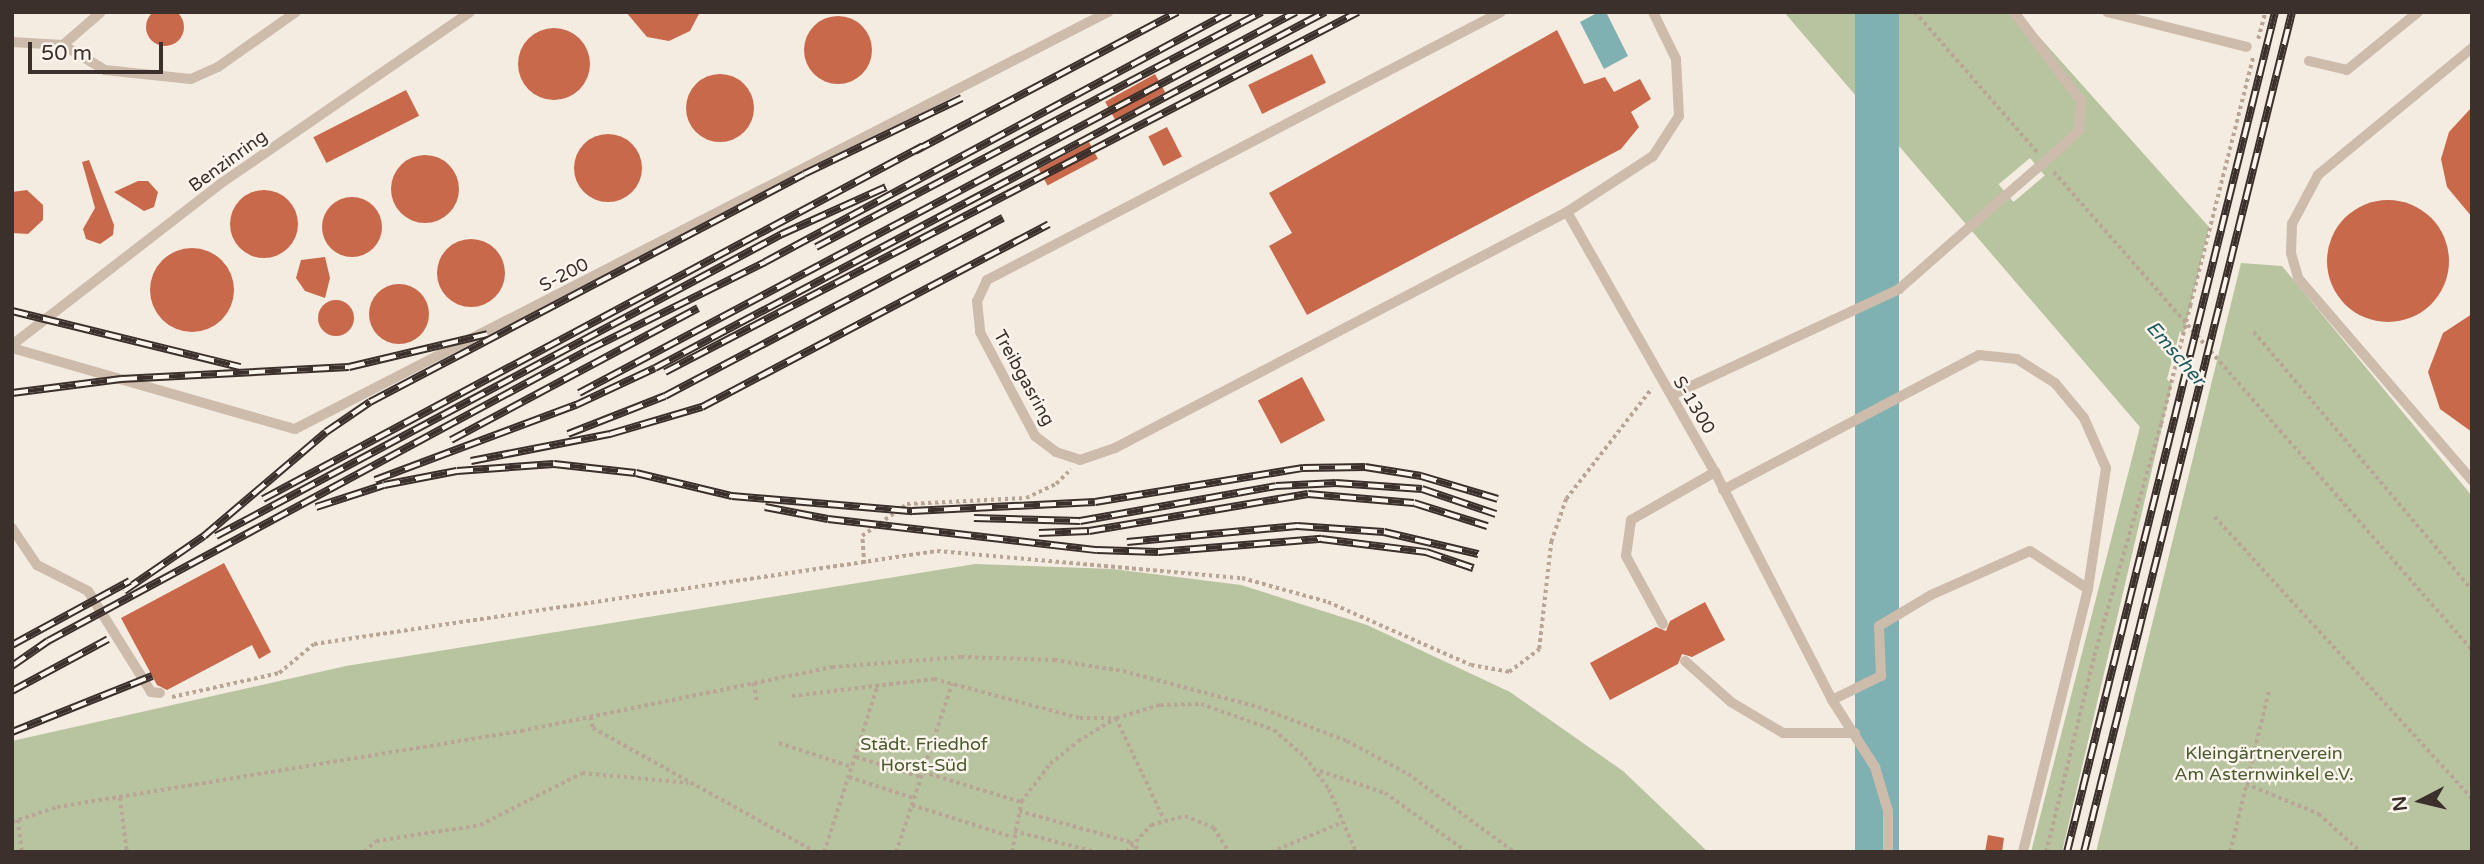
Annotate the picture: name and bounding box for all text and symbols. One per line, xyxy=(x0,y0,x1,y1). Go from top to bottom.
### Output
scale bar xyxy=(32,28,166,72)
text: 50 m xyxy=(41,41,92,66)
street label: Benzinring xyxy=(185,125,271,197)
street label: S-200 xyxy=(536,253,592,297)
water label: Emscher xyxy=(2141,317,2209,391)
street label: Treibgasring xyxy=(989,326,1059,430)
street label: S-1300 xyxy=(1668,372,1720,438)
park label: Städt. Friedhof Horst-Süd xyxy=(860,734,988,776)
park label: Kleingärtnerverein Am Asternwinkel e.V. xyxy=(2174,743,2354,786)
north arrow xyxy=(2386,766,2456,836)
text: N xyxy=(2388,795,2412,812)

